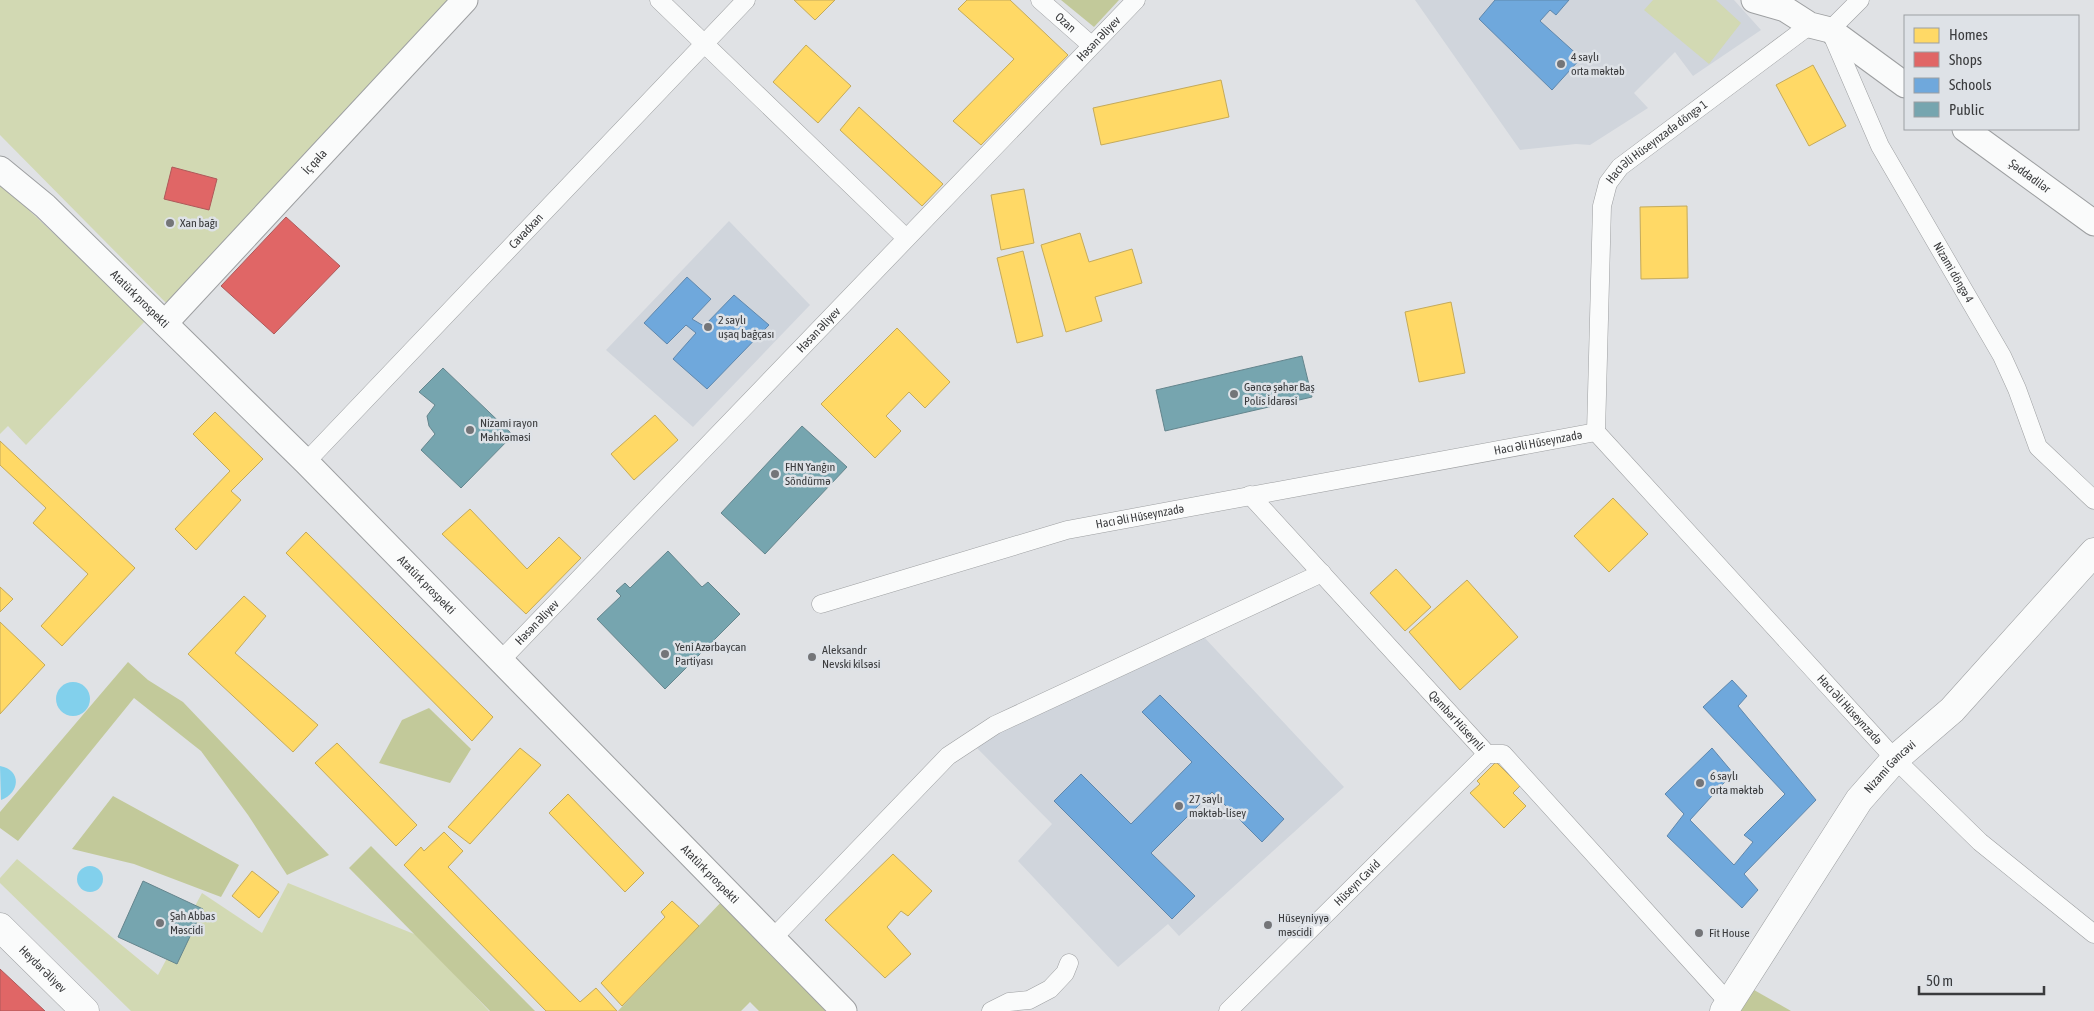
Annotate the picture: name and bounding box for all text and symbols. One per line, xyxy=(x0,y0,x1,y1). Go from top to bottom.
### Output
street label: Ozan xyxy=(1052,10,1079,35)
street label: Həsən Əliyev xyxy=(1074,13,1123,64)
legend xyxy=(1904,15,2079,130)
text: Homes xyxy=(1949,26,1988,43)
place label: 4 saylı orta məktəb xyxy=(1571,50,1625,78)
text: Shops xyxy=(1949,51,1982,68)
marker: 4 saylı orta məktəb xyxy=(1555,58,1567,70)
text: Schools xyxy=(1949,76,1992,93)
street label: Hacı Əli Hüseynzadə döngə 1 xyxy=(1603,97,1710,186)
text: Public xyxy=(1949,101,1984,118)
street label: İç qala xyxy=(300,146,330,177)
street label: Şəddadilər xyxy=(2006,156,2054,196)
street label: Cavadxan xyxy=(506,210,546,252)
place label: Xan bağı xyxy=(180,216,218,230)
marker: Xan bağı xyxy=(164,217,176,229)
street label: Nizami döngə 4 xyxy=(1930,240,1977,306)
street label: Atatürk prospekti xyxy=(108,267,172,331)
street label: Həsən Əliyev xyxy=(794,305,843,355)
place label: 2 saylı uşaq bağçası xyxy=(718,313,774,341)
marker: 2 saylı uşaq bağçası xyxy=(702,321,714,333)
place label: Gəncə şəhər Baş Polis İdarəsi xyxy=(1244,380,1315,408)
marker: Gəncə şəhər Baş Polis İdarəsi xyxy=(1228,388,1240,400)
place label: Nizami rayon Məhkəməsi xyxy=(480,416,538,444)
marker: Nizami rayon Məhkəməsi xyxy=(464,424,476,436)
street label: Hacı Əli Hüseynzadə xyxy=(1493,428,1583,458)
place label: FHN Yanğın Söndürmə xyxy=(785,460,835,488)
marker: FHN Yanğın Söndürmə xyxy=(769,468,781,480)
street label: Hacı Əli Hüseynzadə xyxy=(1095,501,1185,532)
street label: Atatürk prospekti xyxy=(395,553,458,617)
street label: Həsən Əliyev xyxy=(512,597,562,648)
place label: Yeni Azərbaycan Partiyası xyxy=(675,640,746,668)
place label: Aleksandr Nevski kilsəsi xyxy=(822,643,880,671)
marker: Yeni Azərbaycan Partiyası xyxy=(659,648,671,660)
marker: Aleksandr Nevski kilsəsi xyxy=(806,651,818,663)
street label: Hacı Əli Hüseynzadə xyxy=(1814,672,1885,747)
street label: Qəmbər Hüseynli xyxy=(1426,688,1488,754)
street label: Nizami Gəncəvi xyxy=(1861,737,1918,796)
place label: 6 saylı orta məktəb xyxy=(1710,769,1764,797)
marker: 6 saylı orta məktəb xyxy=(1694,777,1706,789)
place label: 27 saylı məktəb-lisey xyxy=(1189,792,1246,820)
marker: 27 saylı məktəb-lisey xyxy=(1173,800,1185,812)
street label: Atatürk prospekti xyxy=(678,842,742,906)
street label: Hüseyn Cavid xyxy=(1331,857,1383,909)
place label: Şah Abbas Məscidi xyxy=(170,909,215,937)
place label: Hüseyniyyə məscidi xyxy=(1278,911,1329,939)
marker: Şah Abbas Məscidi xyxy=(154,917,166,929)
marker: Hüseyniyyə məscidi xyxy=(1262,919,1274,931)
place label: Fit House xyxy=(1709,926,1750,940)
marker: Fit House xyxy=(1693,927,1705,939)
street label: Heydər Əliyev xyxy=(16,943,69,996)
scale bar xyxy=(1919,964,2044,996)
text: 50 m xyxy=(1926,972,1953,989)

